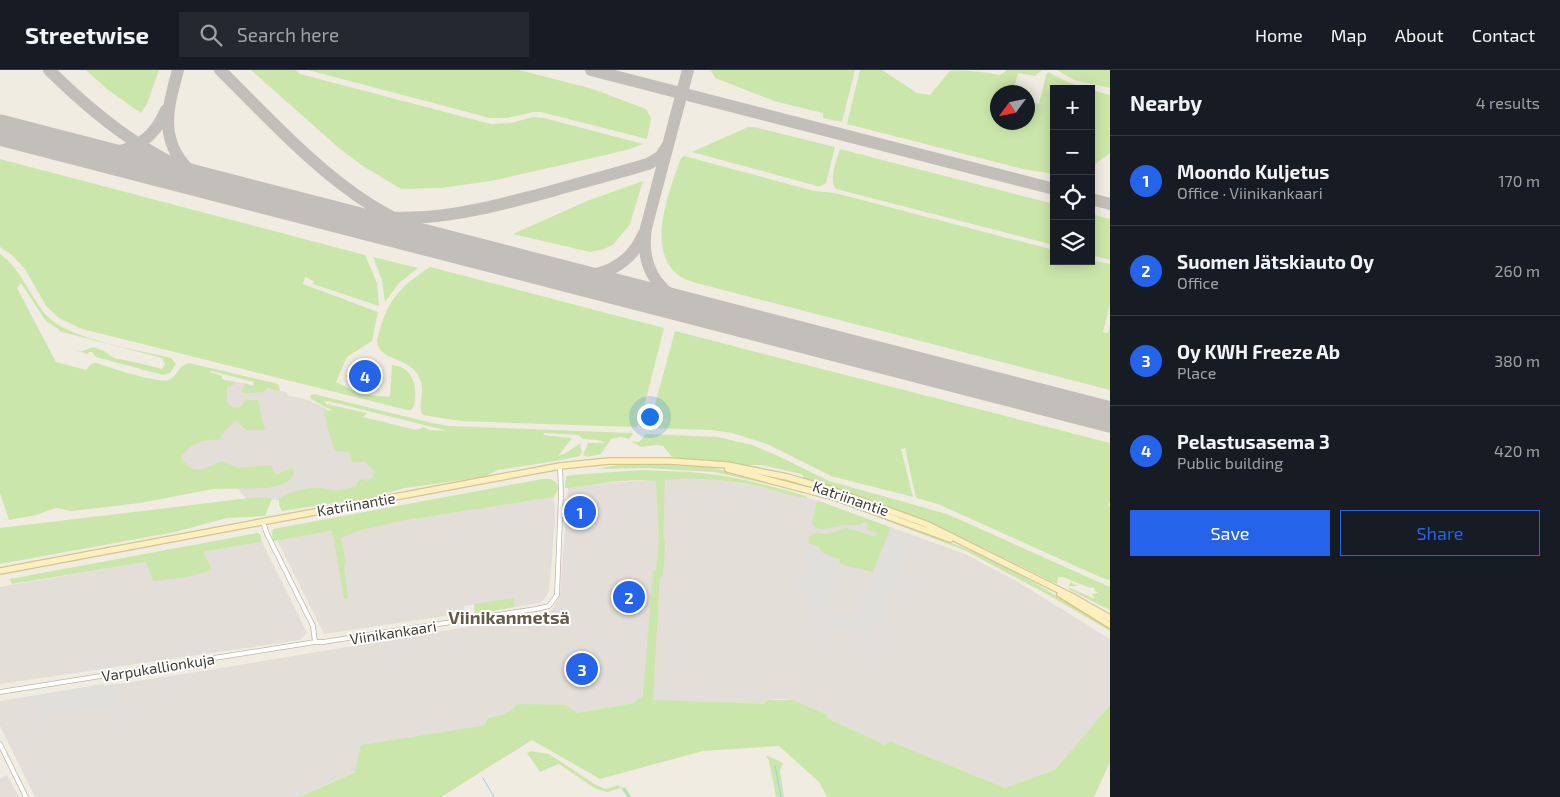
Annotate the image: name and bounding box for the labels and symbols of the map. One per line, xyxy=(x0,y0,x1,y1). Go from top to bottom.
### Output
north arrow xyxy=(990,85,1035,130)
pin: 4 xyxy=(349,357,381,395)
your location xyxy=(637,404,663,430)
street label: Katriinantie xyxy=(811,477,891,519)
street label: Katriinantie xyxy=(315,488,397,520)
pin: 1 xyxy=(564,493,596,531)
pin: 2 xyxy=(613,578,645,616)
district label: Viinikanmetsä xyxy=(448,606,570,628)
street label: Viinikankaari xyxy=(348,616,438,648)
street label: Varpukallionkuja xyxy=(100,649,216,686)
pin: 3 xyxy=(566,650,598,688)

